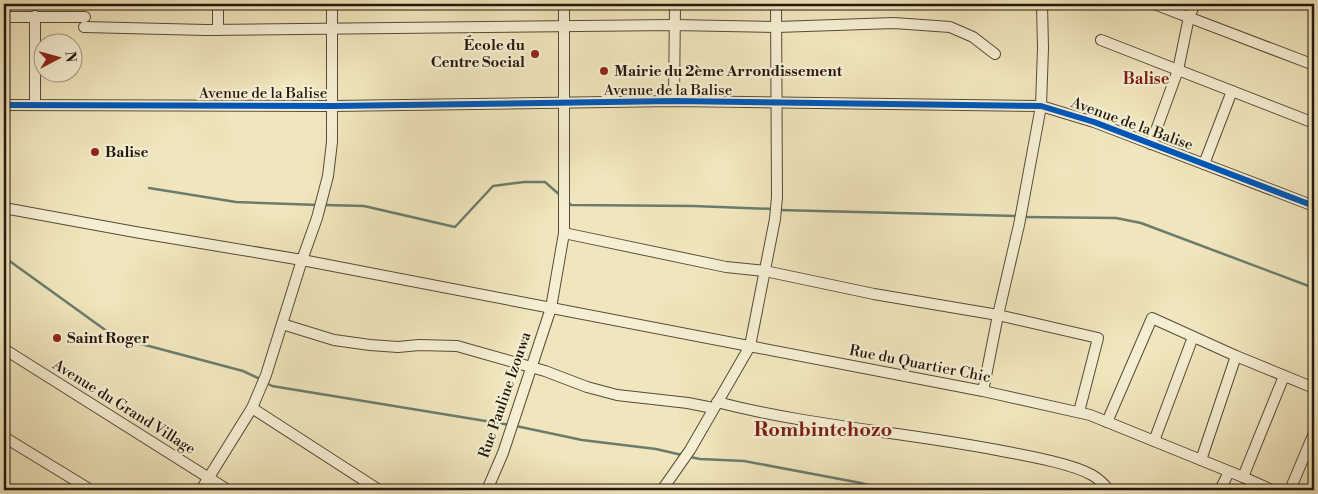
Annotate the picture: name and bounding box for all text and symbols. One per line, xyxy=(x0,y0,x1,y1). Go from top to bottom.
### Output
north arrow xyxy=(32,32,82,82)
place label: École du Centre Social xyxy=(431,35,526,72)
marker: École du Centre Social xyxy=(529,48,541,60)
text: N xyxy=(60,50,79,63)
place label: Mairie du 2ème Arrondissement xyxy=(614,62,843,81)
marker: Mairie du 2ème Arrondissement xyxy=(598,65,610,77)
district label: Balise xyxy=(1123,69,1170,89)
street label: Avenue de la Balise xyxy=(603,81,732,100)
street label: Avenue de la Balise xyxy=(198,84,327,103)
street label: Avenue de la Balise xyxy=(1067,93,1196,155)
place label: Balise xyxy=(105,143,149,162)
marker: Balise xyxy=(89,146,101,158)
place label: Saint Roger xyxy=(67,329,150,348)
street label: Rue Pauline Izouwa xyxy=(475,329,536,461)
marker: Saint Roger xyxy=(51,332,63,344)
street label: Rue du Quartier Chic xyxy=(848,341,992,387)
street label: Avenue du Grand Village xyxy=(48,355,199,459)
district label: Rombintchozo xyxy=(754,418,892,443)

